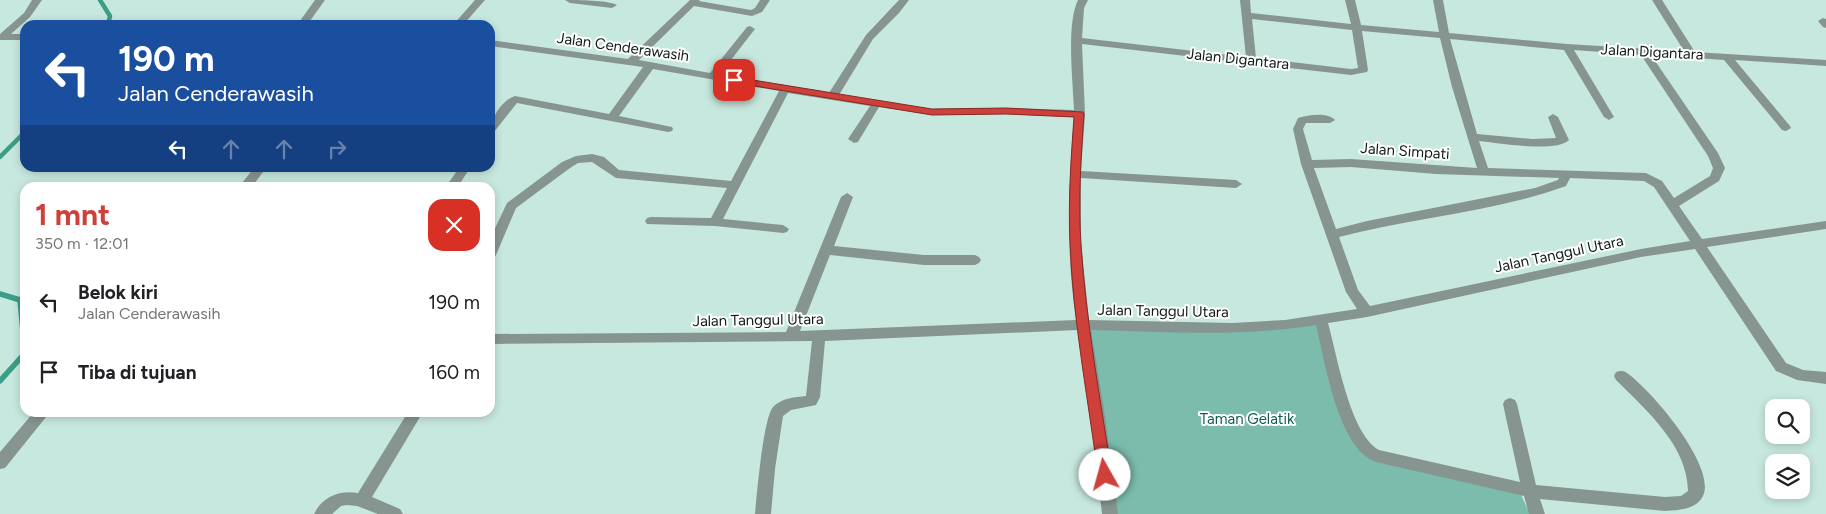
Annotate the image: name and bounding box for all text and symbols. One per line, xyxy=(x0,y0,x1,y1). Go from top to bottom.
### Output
street label: Jalan Cenderawasih xyxy=(556,29,690,65)
text: 190 m xyxy=(118,38,215,80)
icon: left xyxy=(35,40,100,105)
street label: Jalan Digantara xyxy=(1600,40,1704,64)
street label: Jalan Digantara xyxy=(1186,45,1290,73)
pin xyxy=(713,59,755,101)
icon: arrive xyxy=(720,66,748,94)
text: Jalan Cenderawasih xyxy=(118,80,314,107)
icon: left xyxy=(164,135,192,163)
icon: ahead xyxy=(217,135,245,163)
icon: ahead xyxy=(270,135,298,163)
icon: right xyxy=(323,135,351,163)
street label: Jalan Simpati xyxy=(1360,139,1450,163)
text: 1 mnt xyxy=(35,196,110,233)
button: close xyxy=(428,199,480,251)
street label: Jalan Tanggul Utara xyxy=(1493,232,1625,276)
text: 350 m · 12:01 xyxy=(35,234,129,253)
text: Belok kiri xyxy=(78,281,158,304)
icon: left xyxy=(35,288,63,316)
text: 190 m xyxy=(428,291,480,314)
street label: Jalan Tanggul Utara xyxy=(1097,301,1229,321)
text: Jalan Cenderawasih xyxy=(78,304,220,323)
street label: Jalan Tanggul Utara xyxy=(692,310,824,330)
icon: arrive xyxy=(35,358,63,386)
text: Tiba di tujuan xyxy=(78,361,197,384)
text: 160 m xyxy=(428,361,480,384)
map controls xyxy=(1765,399,1810,499)
button: search xyxy=(1765,399,1810,444)
park label: Taman Gelatik xyxy=(1200,410,1295,428)
position arrow xyxy=(1078,448,1130,500)
button: layers xyxy=(1765,454,1810,499)

